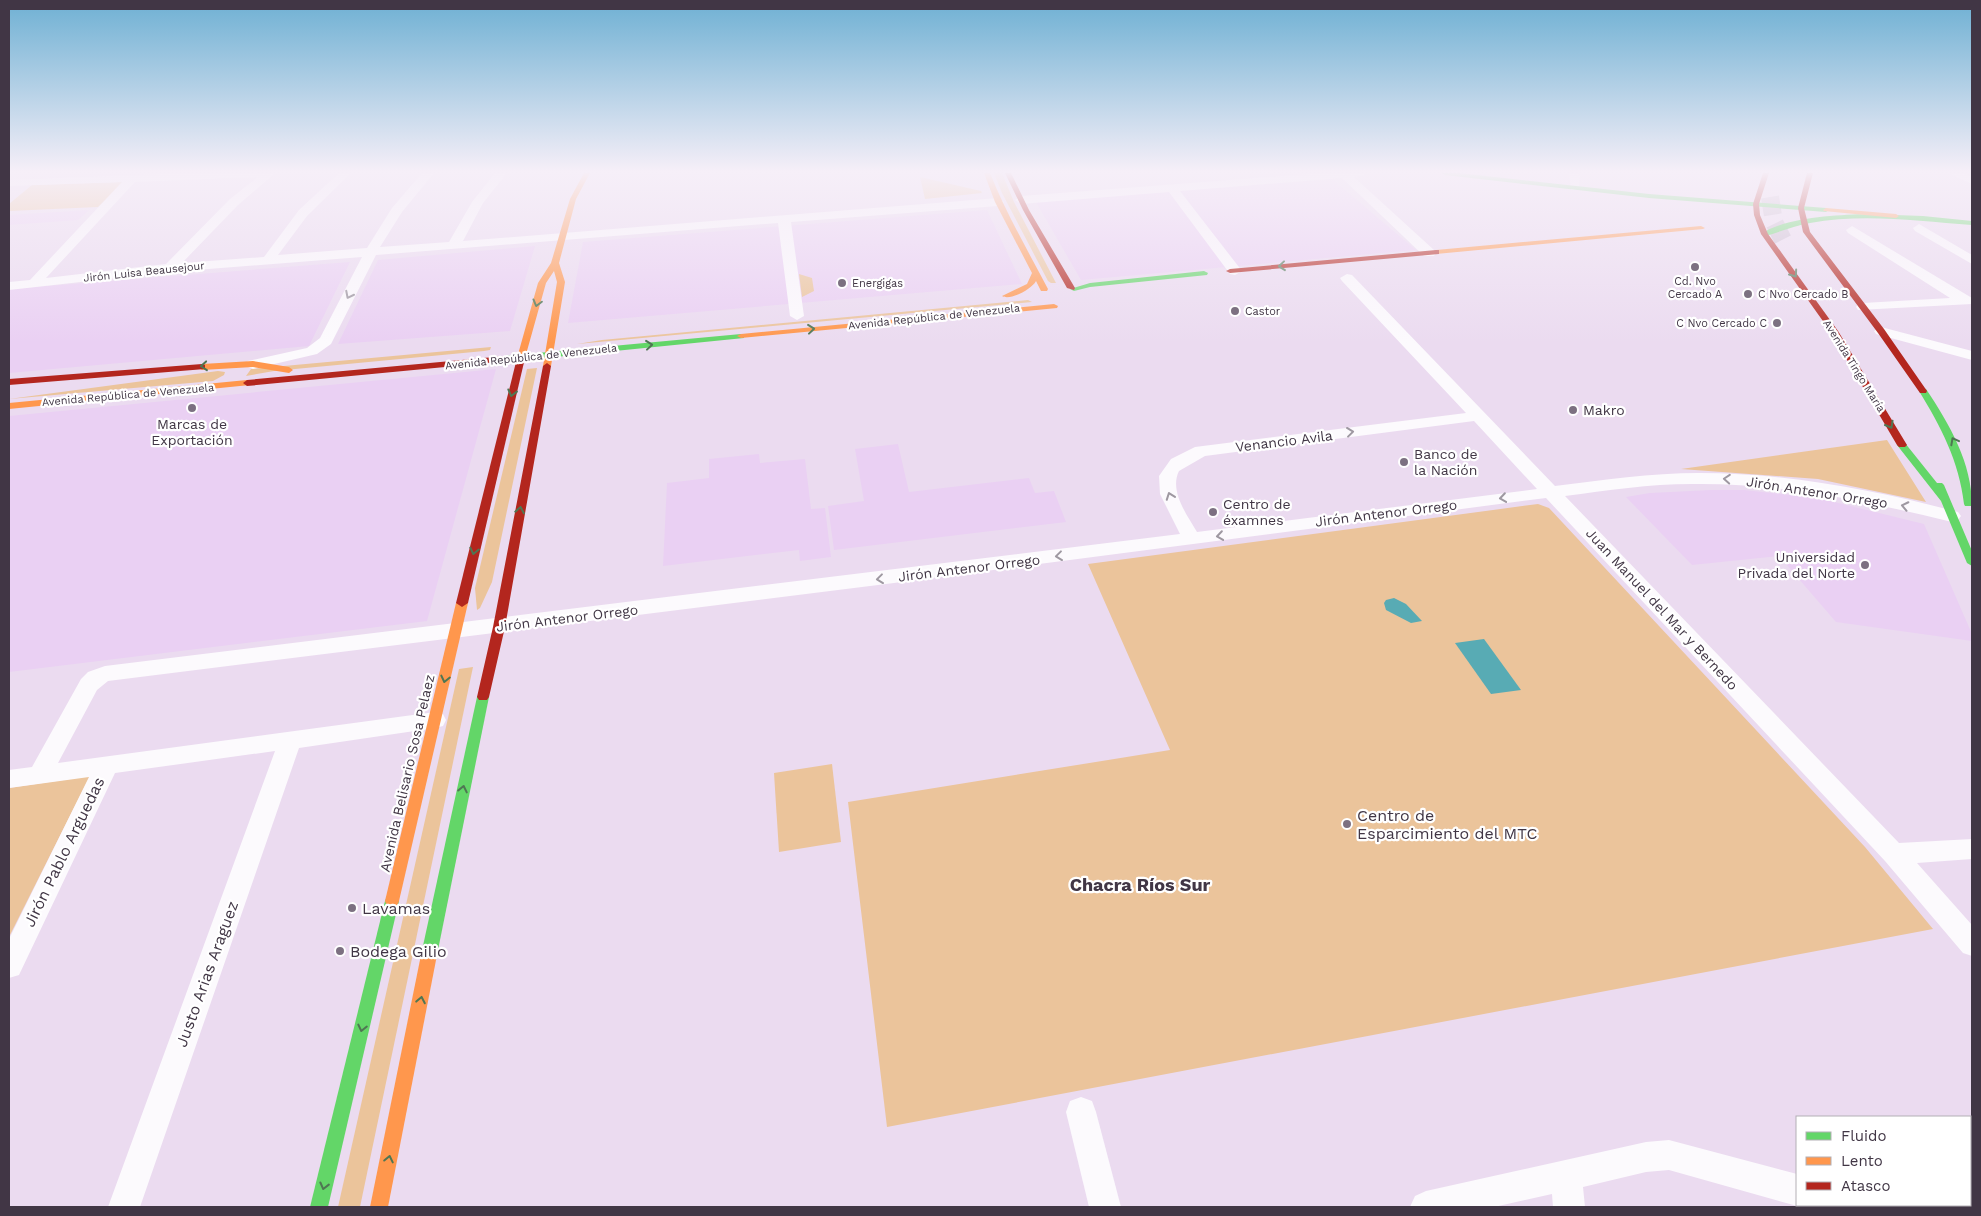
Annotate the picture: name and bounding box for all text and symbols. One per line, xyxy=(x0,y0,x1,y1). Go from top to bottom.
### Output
street label: Jirón Luisa Beausejour xyxy=(83,259,206,285)
one-way arrow xyxy=(1277,260,1285,271)
marker: Cd. Nvo Cercado A xyxy=(1689,261,1701,273)
one-way arrow xyxy=(1788,268,1796,277)
place label: Cd. Nvo Cercado A xyxy=(1668,275,1722,301)
marker: Energigas xyxy=(836,277,848,289)
place label: Energigas xyxy=(852,277,903,290)
marker: C Nvo Cercado B xyxy=(1742,288,1754,300)
place label: C Nvo Cercado B xyxy=(1758,288,1848,301)
one-way arrow xyxy=(345,290,355,299)
one-way arrow xyxy=(532,299,543,308)
street label: Avenida República de Venezuela xyxy=(847,301,1021,333)
marker: Castor xyxy=(1229,305,1241,317)
place label: Castor xyxy=(1245,305,1281,318)
place label: C Nvo Cercado C xyxy=(1676,317,1767,330)
marker: C Nvo Cercado C xyxy=(1771,317,1783,329)
street label: Avenida Tingo María xyxy=(1820,317,1888,415)
one-way arrow xyxy=(807,324,815,335)
one-way arrow xyxy=(645,340,653,351)
street label: Avenida República de Venezuela xyxy=(444,341,618,373)
one-way arrow xyxy=(200,361,208,372)
street label: Avenida República de Venezuela xyxy=(41,381,215,409)
one-way arrow xyxy=(507,389,518,398)
marker: Marcas de Exportación xyxy=(186,402,198,414)
place label: Makro xyxy=(1583,402,1625,418)
marker: Makro xyxy=(1567,404,1579,416)
place label: Marcas de Exportación xyxy=(151,416,233,448)
one-way arrow xyxy=(1884,420,1894,429)
street label: Venancio Avila xyxy=(1234,427,1334,455)
one-way arrow xyxy=(1347,427,1355,438)
one-way arrow xyxy=(1950,438,1960,447)
place label: Banco de la Nación xyxy=(1414,446,1478,478)
marker: Banco de la Nación xyxy=(1398,456,1410,468)
street label: Jirón Antenor Orrego xyxy=(1745,473,1889,511)
one-way arrow xyxy=(1723,474,1731,485)
one-way arrow xyxy=(1166,492,1176,501)
one-way arrow xyxy=(1498,492,1506,503)
place label: Centro de éxamnes xyxy=(1223,496,1291,528)
street label: Jirón Antenor Orrego xyxy=(1314,496,1458,530)
one-way arrow xyxy=(1900,501,1909,511)
one-way arrow xyxy=(514,505,525,514)
marker: Centro de éxamnes xyxy=(1207,506,1219,518)
street label: Juan Manuel del Mar y Bernedo xyxy=(1583,525,1741,693)
one-way arrow xyxy=(1216,530,1225,540)
one-way arrow xyxy=(470,547,480,556)
place label: Universidad Privada del Norte xyxy=(1738,549,1855,581)
one-way arrow xyxy=(1055,550,1063,561)
street label: Jirón Antenor Orrego xyxy=(897,551,1041,585)
marker: Universidad Privada del Norte xyxy=(1859,559,1871,571)
one-way arrow xyxy=(876,573,884,584)
street label: Jirón Antenor Orrego xyxy=(495,601,639,635)
street label: Avenida Belisario Sosa Pelaez xyxy=(376,673,438,873)
one-way arrow xyxy=(440,675,451,684)
street label: Jirón Pablo Arguedas xyxy=(19,774,109,930)
one-way arrow xyxy=(457,784,468,793)
place label: Centro de Esparcimiento del MTC xyxy=(1357,806,1538,843)
marker: Centro de Esparcimiento del MTC xyxy=(1341,818,1353,830)
district label: Chacra Ríos Sur xyxy=(1070,874,1211,895)
street label: Justo Arias Araguez xyxy=(172,898,242,1050)
place label: Lavamas xyxy=(362,899,430,918)
marker: Lavamas xyxy=(346,902,358,914)
place label: Bodega Gilio xyxy=(350,942,447,961)
marker: Bodega Gilio xyxy=(334,945,346,957)
one-way arrow xyxy=(415,996,426,1005)
one-way arrow xyxy=(357,1023,368,1032)
legend xyxy=(1796,1116,1971,1206)
text: Fluido xyxy=(1841,1127,1886,1145)
text: Lento xyxy=(1841,1152,1883,1170)
one-way arrow xyxy=(383,1155,394,1164)
text: Atasco xyxy=(1841,1177,1890,1195)
one-way arrow xyxy=(319,1181,330,1190)

